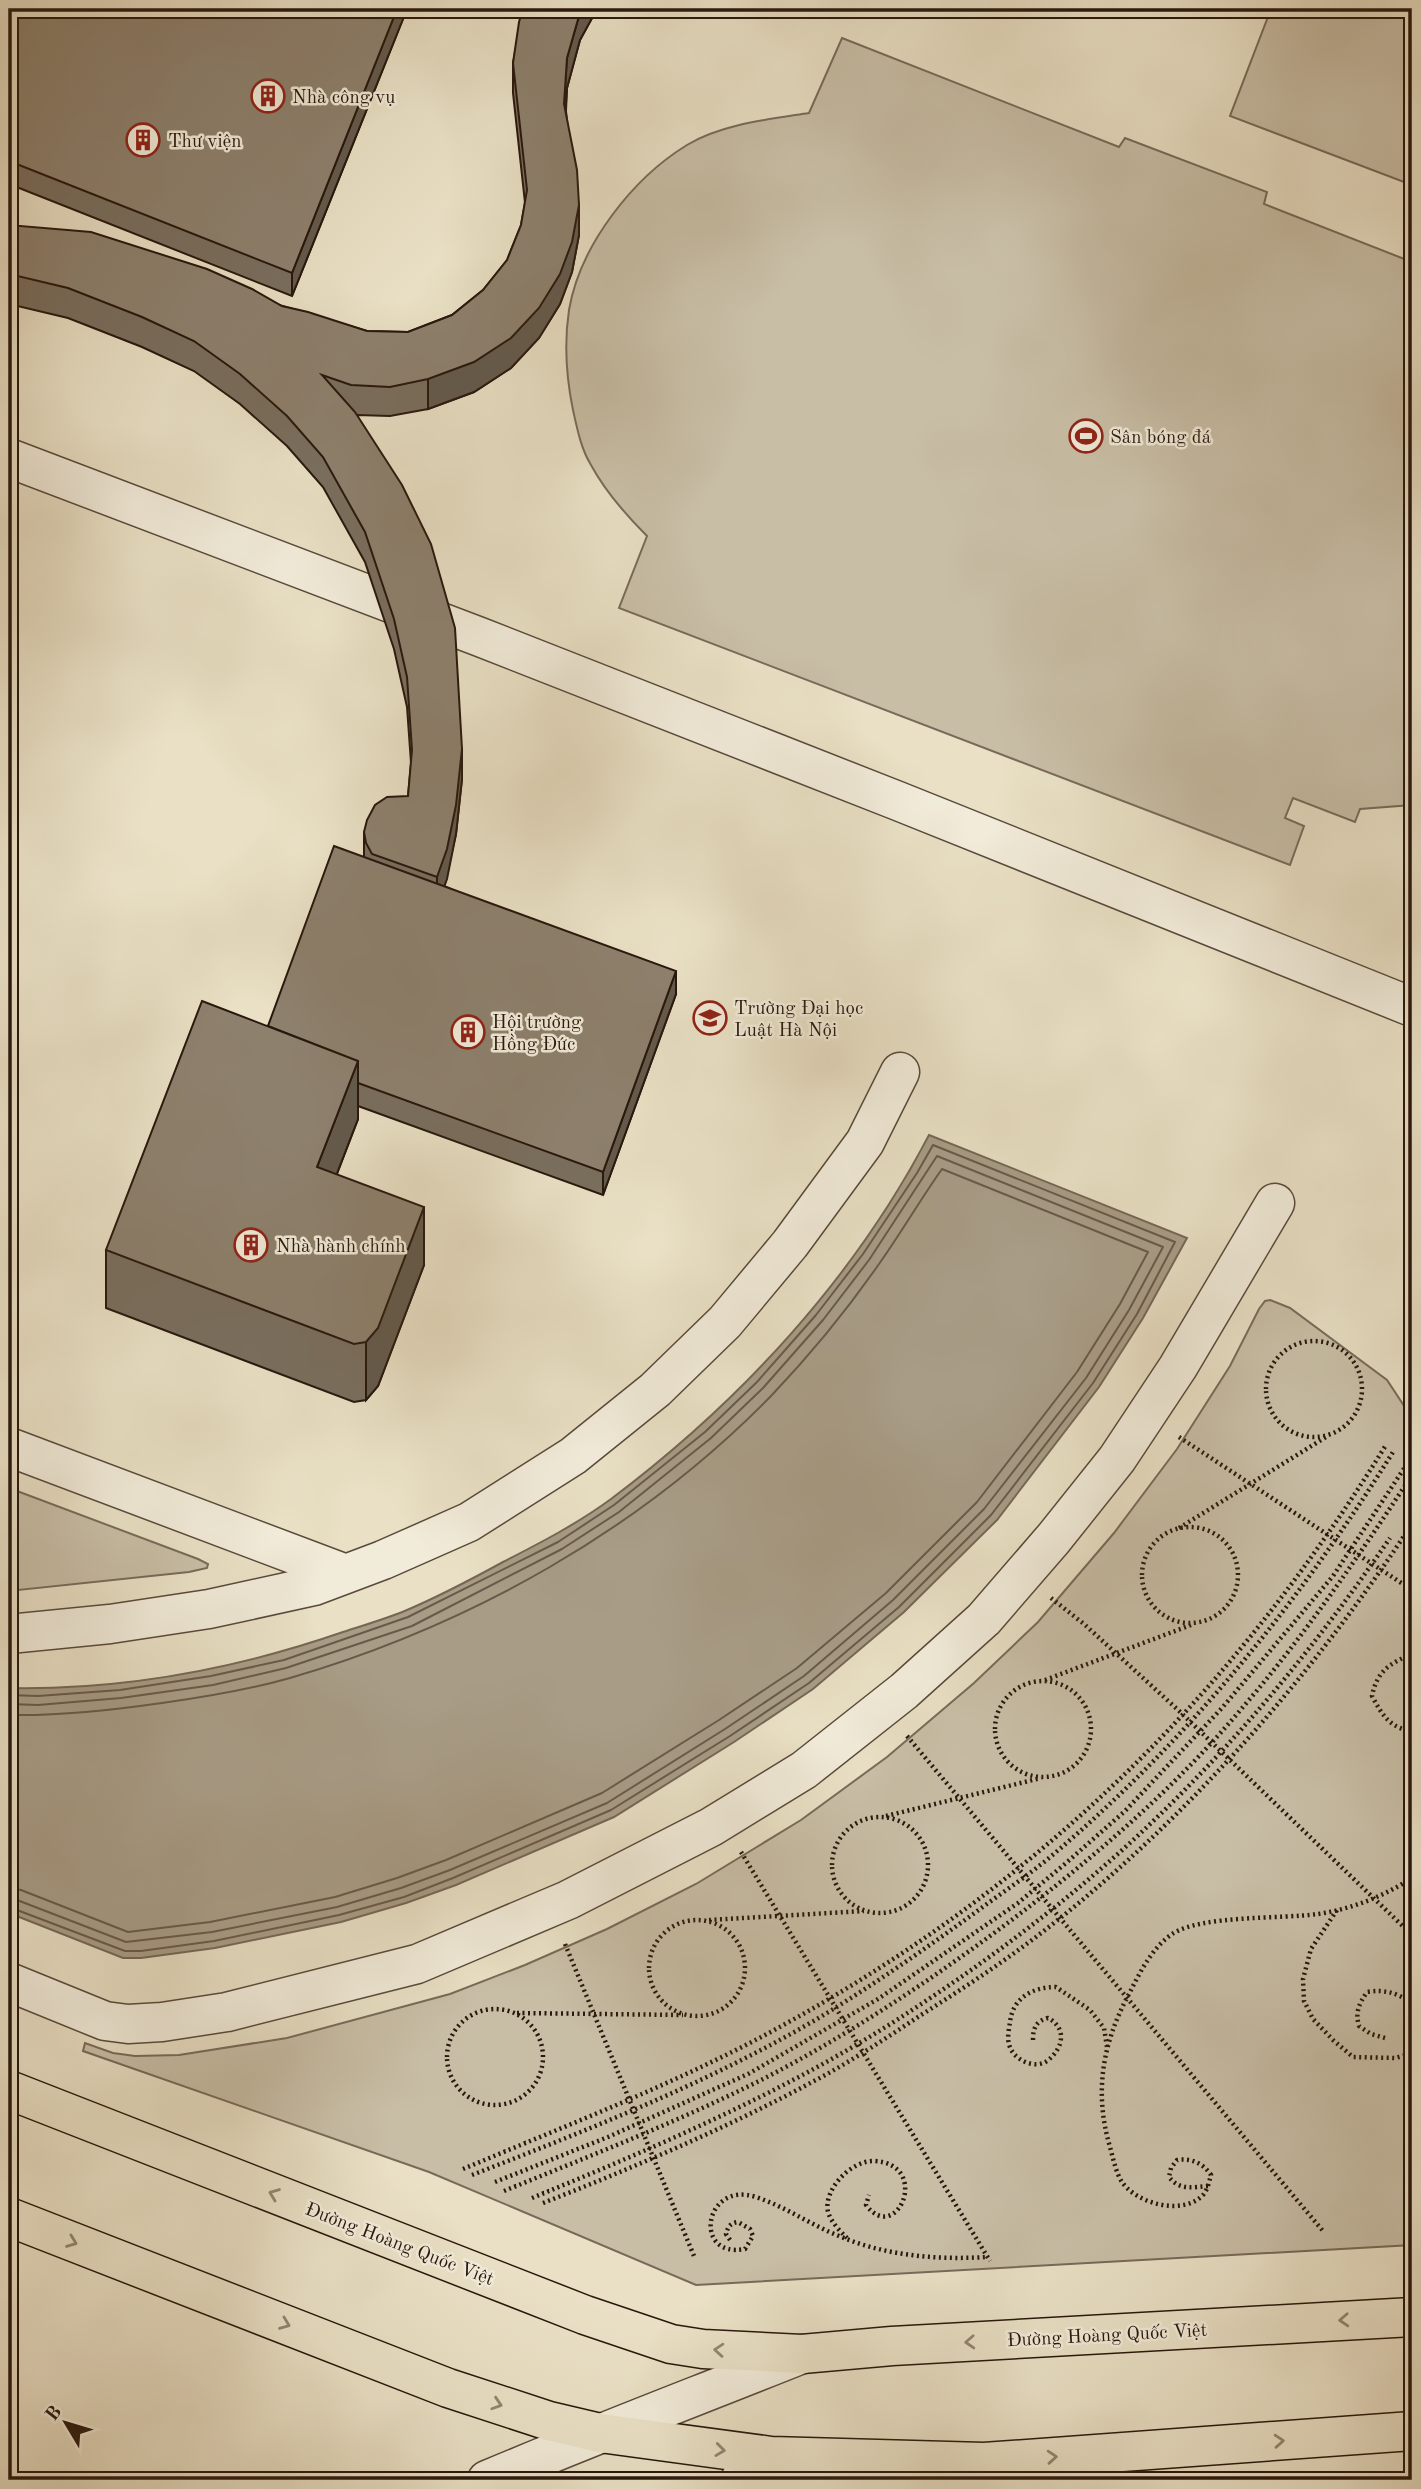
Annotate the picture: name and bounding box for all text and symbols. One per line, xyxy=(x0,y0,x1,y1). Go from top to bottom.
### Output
building icon: Nhà công vụ xyxy=(249,77,287,115)
place label: Nhà công vụ xyxy=(292,89,395,108)
building icon: Thư viện xyxy=(124,121,162,159)
place label: Thư viện xyxy=(168,133,242,152)
sports icon: Sân bóng đá xyxy=(1067,417,1105,455)
place label: Sân bóng đá xyxy=(1110,429,1212,448)
school or university icon: Trường Đại học Luật Hà Nội xyxy=(691,999,729,1037)
place label: Trường Đại học Luật Hà Nội xyxy=(734,1000,863,1041)
building icon: Hội trường Hồng Đức xyxy=(449,1013,487,1051)
place label: Hội trường Hồng Đức xyxy=(492,1014,582,1055)
building icon: Nhà hành chính xyxy=(232,1226,270,1264)
place label: Nhà hành chính xyxy=(276,1238,406,1257)
one-way arrow xyxy=(269,2188,281,2202)
street label: Đường Hoàng Quốc Việt xyxy=(302,2200,496,2290)
one-way arrow xyxy=(66,2233,78,2247)
one-way arrow xyxy=(1338,2313,1349,2328)
one-way arrow xyxy=(278,2316,290,2330)
street label: Đường Hoàng Quốc Việt xyxy=(1006,2321,1208,2351)
one-way arrow xyxy=(964,2334,975,2349)
one-way arrow xyxy=(713,2343,724,2358)
north arrow xyxy=(32,2388,102,2458)
one-way arrow xyxy=(491,2396,503,2411)
text: B xyxy=(43,2403,66,2425)
one-way arrow xyxy=(1273,2434,1284,2449)
one-way arrow xyxy=(714,2443,725,2458)
one-way arrow xyxy=(1046,2450,1057,2465)

